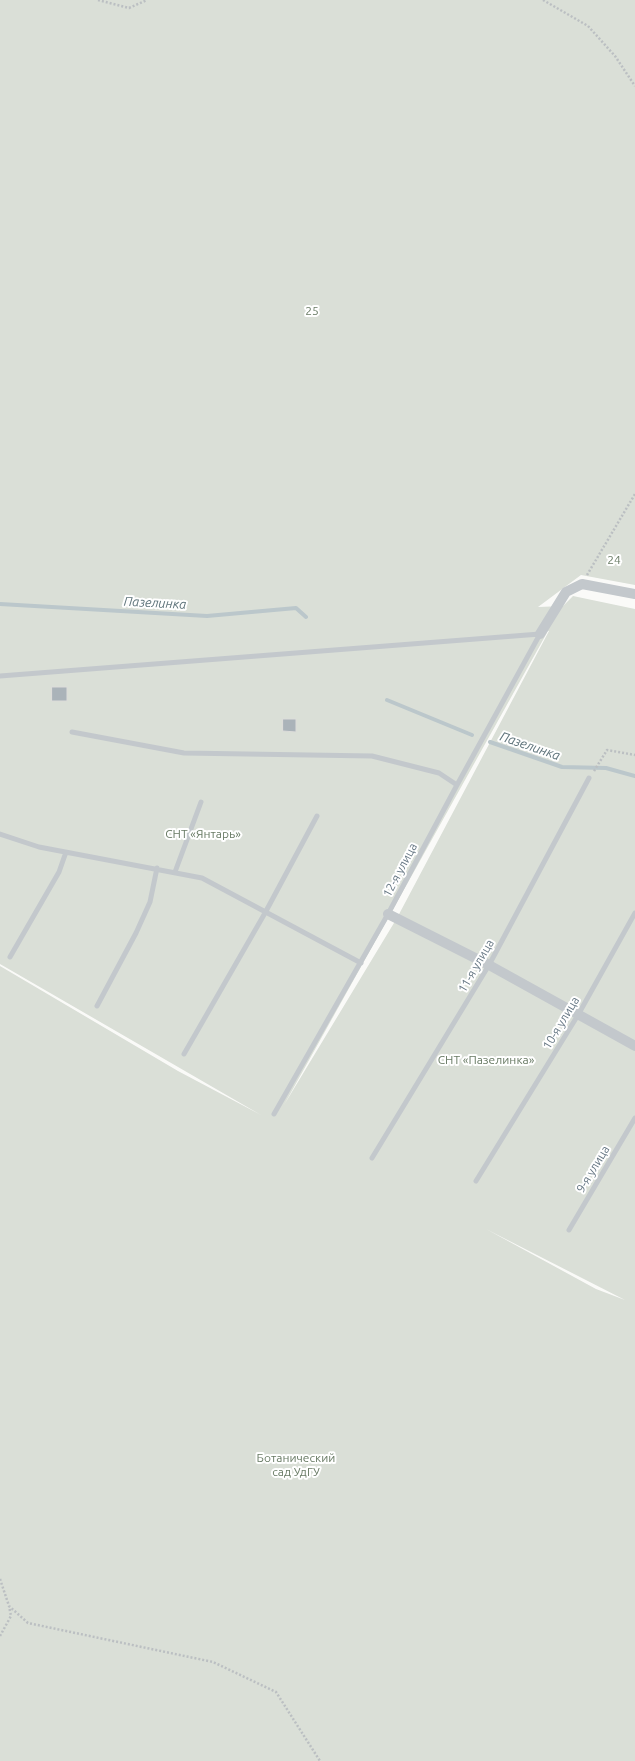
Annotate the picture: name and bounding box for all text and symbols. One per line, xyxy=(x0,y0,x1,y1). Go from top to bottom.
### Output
park label: 25 xyxy=(305,304,319,318)
park label: 24 xyxy=(607,553,621,567)
water label: Пазелинка xyxy=(123,594,187,612)
water label: Пазелинка xyxy=(498,728,562,764)
park label: СНТ «Янтарь» xyxy=(165,827,241,841)
street label: 12-я улица xyxy=(380,841,420,899)
street label: 11-я улица xyxy=(455,937,497,995)
street label: 10-я улица xyxy=(540,994,582,1052)
park label: СНТ «Пазелинка» xyxy=(438,1053,534,1067)
street label: 9-я улица xyxy=(573,1143,613,1195)
park label: Ботанический сад УдГУ xyxy=(257,1451,335,1479)

